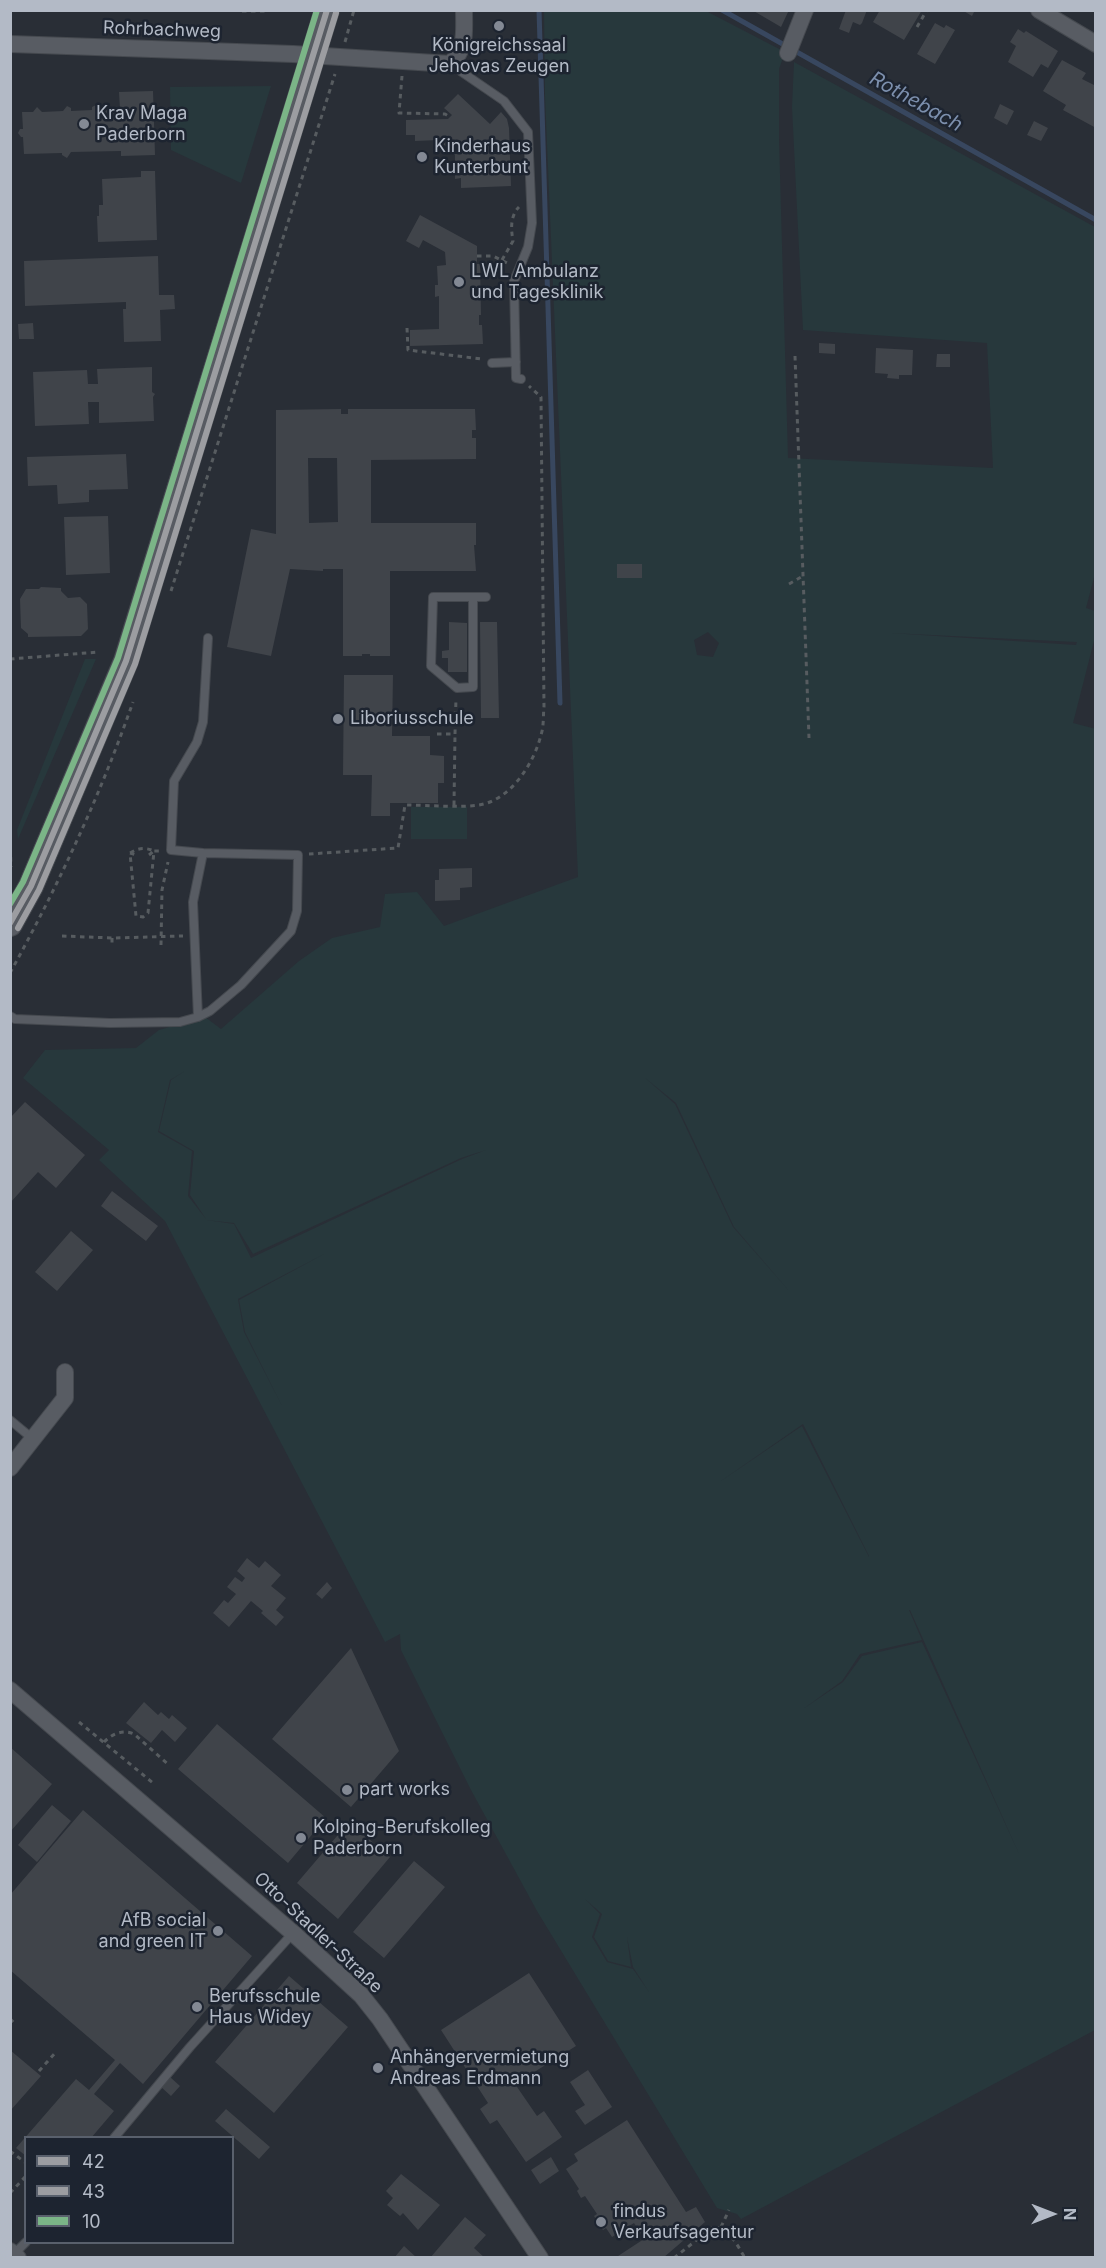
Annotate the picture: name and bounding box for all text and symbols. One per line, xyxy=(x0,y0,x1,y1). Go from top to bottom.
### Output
street label: Rohrbachweg xyxy=(103,17,221,43)
marker: Königreichssaal Jehovas Zeugen xyxy=(492,19,506,33)
place label: Königreichssaal Jehovas Zeugen xyxy=(428,35,570,78)
water label: Rothebach xyxy=(865,67,967,137)
place label: Krav Maga Paderborn xyxy=(96,103,187,146)
marker: Krav Maga Paderborn xyxy=(77,117,91,131)
place label: Kinderhaus Kunterbunt xyxy=(434,136,531,178)
marker: Kinderhaus Kunterbunt xyxy=(415,150,429,164)
place label: LWL Ambulanz und Tagesklinik xyxy=(471,261,603,304)
marker: LWL Ambulanz und Tagesklinik xyxy=(452,275,466,289)
place label: Liboriusschule xyxy=(350,708,474,730)
marker: Liboriusschule xyxy=(331,712,345,726)
place label: part works xyxy=(359,1779,450,1801)
marker: part works xyxy=(340,1783,354,1797)
place label: Kolping-Berufskolleg Paderborn xyxy=(313,1817,491,1860)
marker: Kolping-Berufskolleg Paderborn xyxy=(294,1831,308,1845)
street label: Otto-Stadler-Straße xyxy=(249,1868,387,1998)
place label: AfB social and green IT xyxy=(99,1910,206,1952)
marker: AfB social and green IT xyxy=(211,1924,225,1938)
place label: Berufsschule Haus Widey xyxy=(209,1986,320,2028)
marker: Berufsschule Haus Widey xyxy=(190,2000,204,2014)
place label: Anhängervermietung Andreas Erdmann xyxy=(390,2047,569,2090)
marker: Anhängervermietung Andreas Erdmann xyxy=(371,2061,385,2075)
legend xyxy=(24,2136,234,2244)
text: 42 xyxy=(82,2151,105,2172)
text: 43 xyxy=(82,2181,105,2202)
north arrow xyxy=(1022,2184,1082,2244)
place label: findus Verkaufsagentur xyxy=(613,2201,754,2244)
text: N xyxy=(1060,2208,1080,2220)
text: 10 xyxy=(82,2211,101,2232)
marker: findus Verkaufsagentur xyxy=(594,2215,608,2229)

